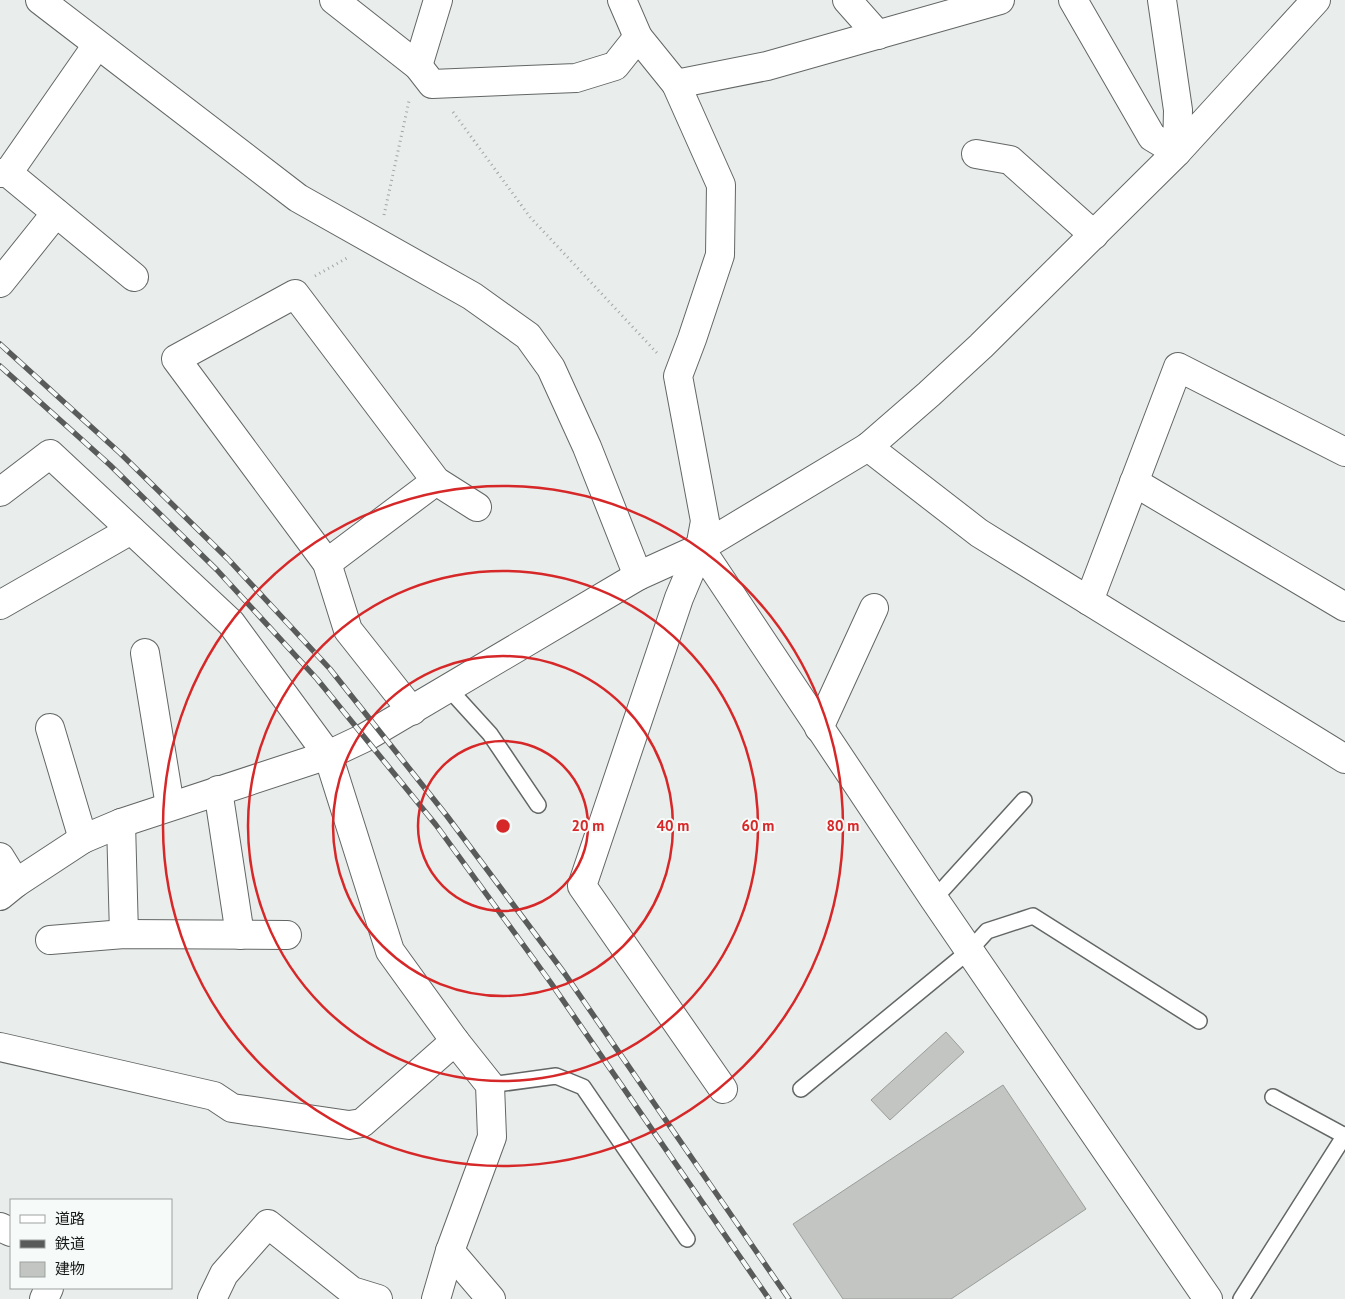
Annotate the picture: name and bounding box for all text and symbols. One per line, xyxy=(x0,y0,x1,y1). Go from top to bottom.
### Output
text: 20 m xyxy=(572,816,604,835)
text: 40 m xyxy=(657,816,689,835)
text: 60 m xyxy=(742,816,774,835)
text: 80 m xyxy=(827,816,859,835)
centre of rings xyxy=(494,817,512,835)
legend xyxy=(10,1199,172,1289)
text: 道路 xyxy=(55,1209,85,1228)
text: 鉄道 xyxy=(55,1234,85,1253)
text: 建物 xyxy=(55,1259,85,1278)

